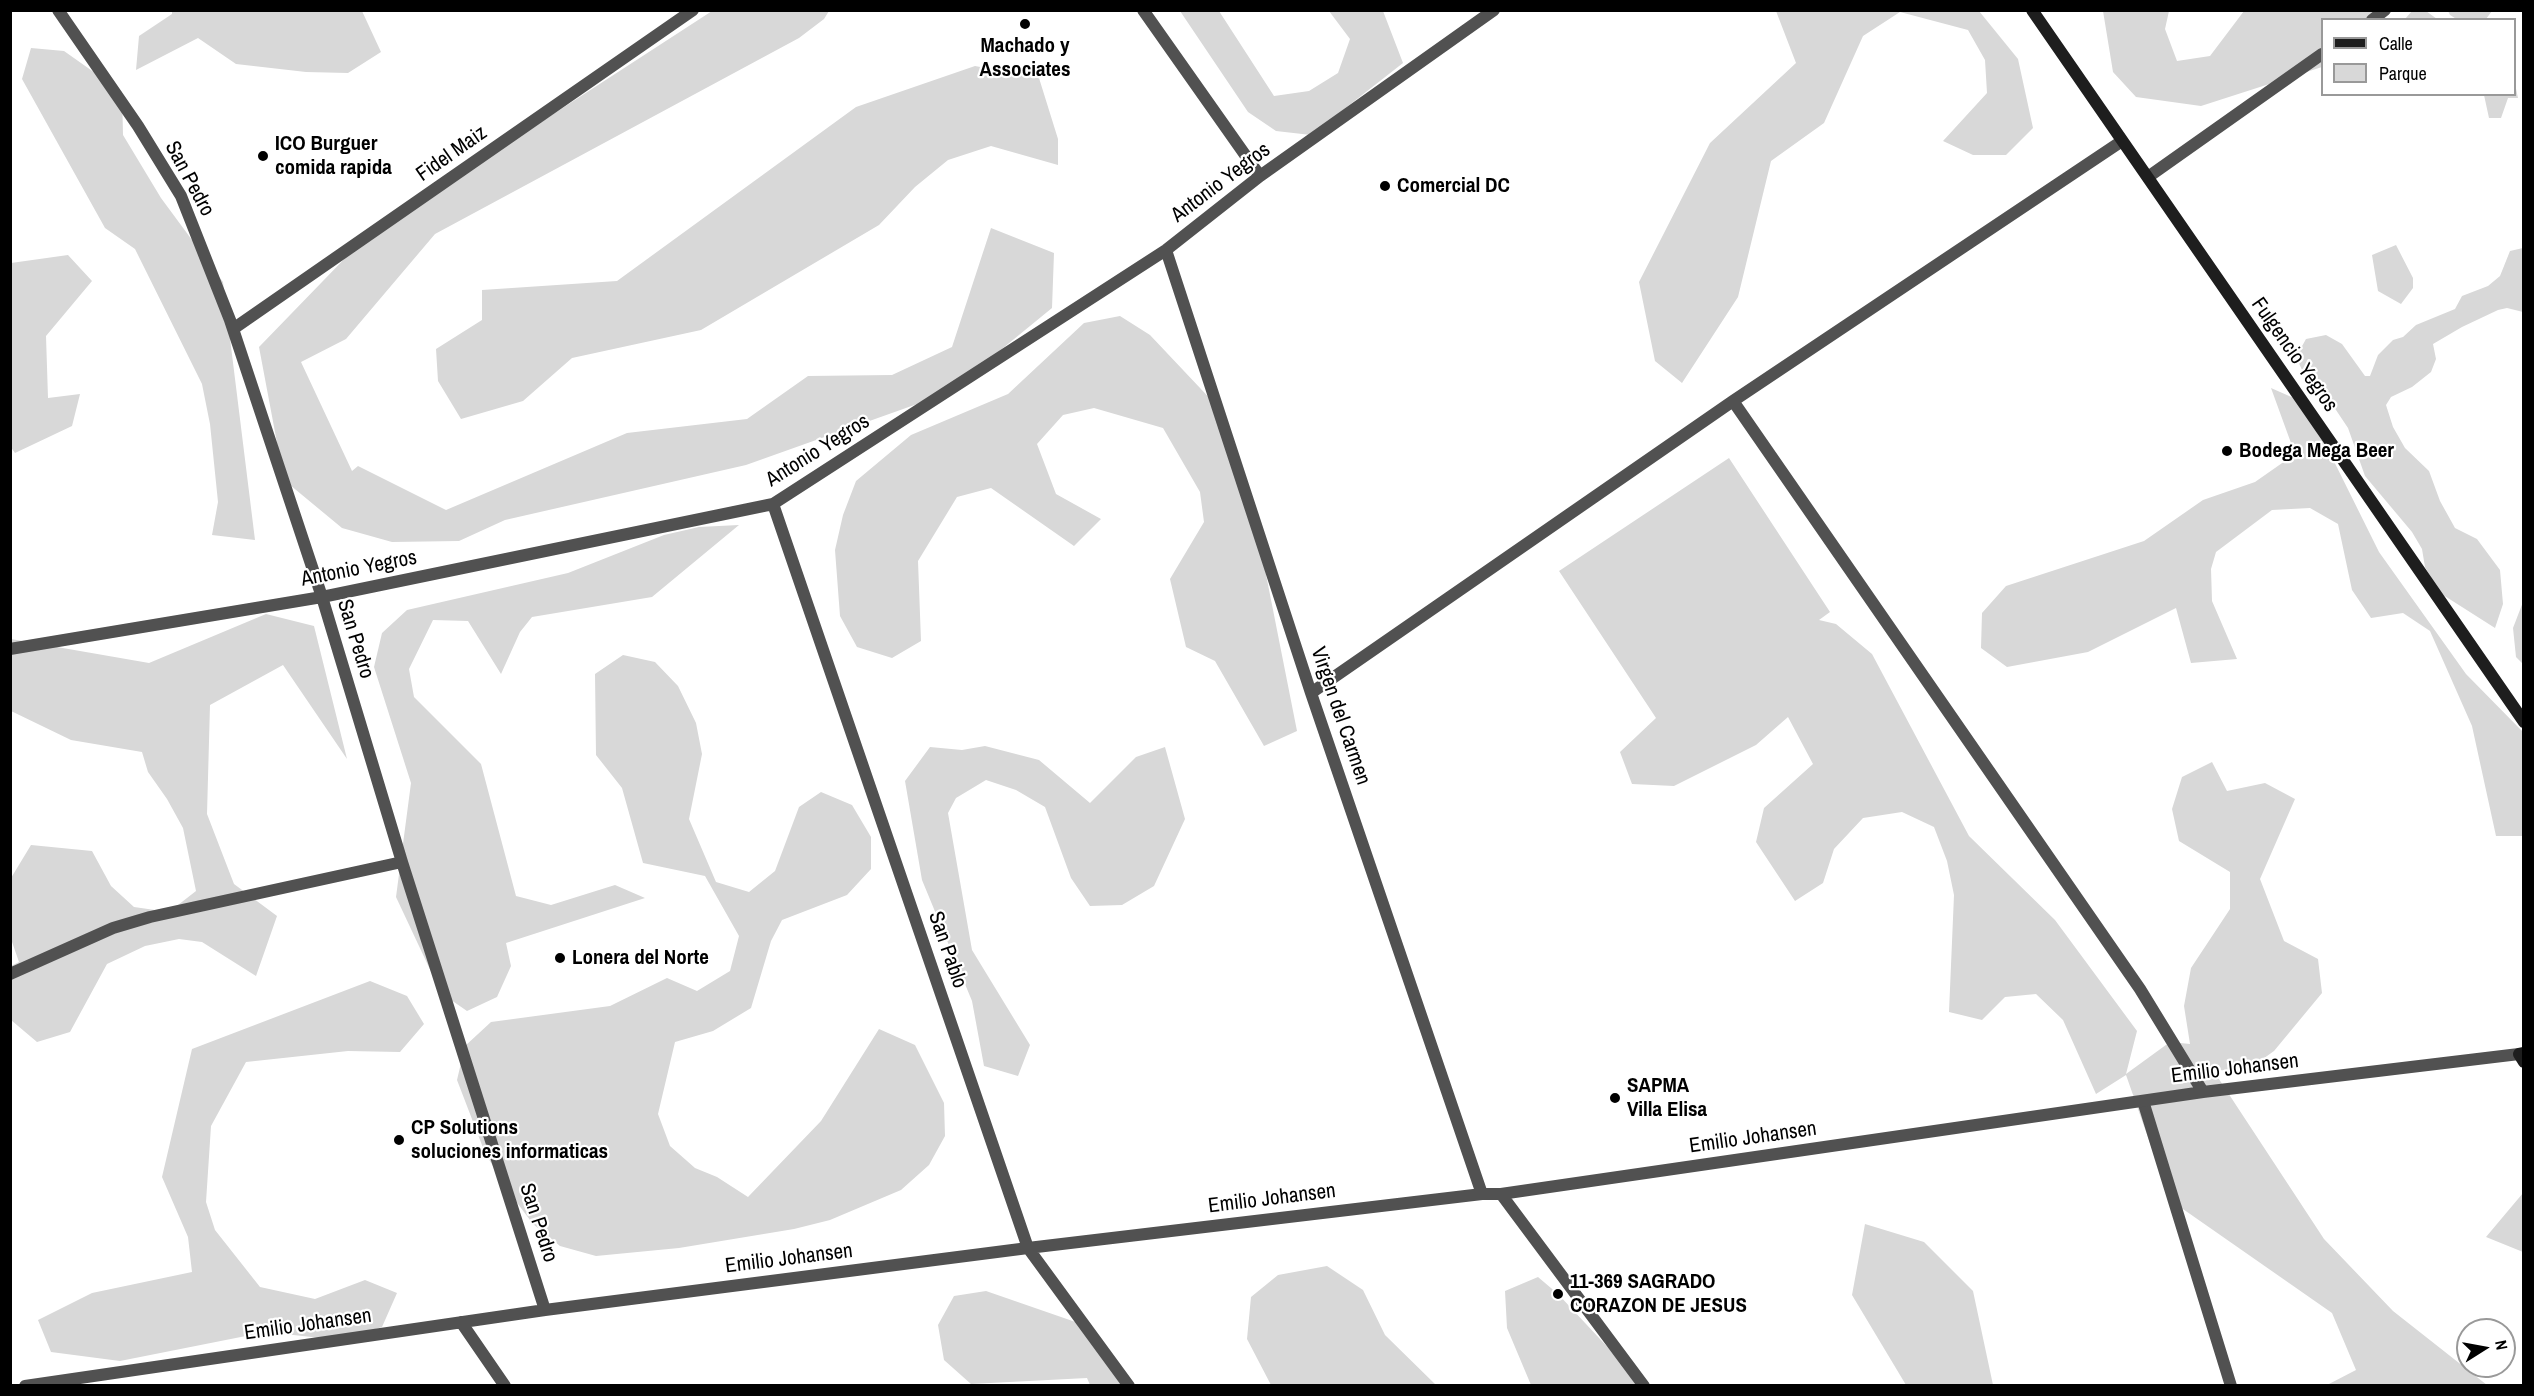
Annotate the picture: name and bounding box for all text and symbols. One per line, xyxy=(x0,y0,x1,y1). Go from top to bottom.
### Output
marker: Machado y Associates xyxy=(1018,17,1032,31)
legend xyxy=(2321,18,2516,96)
text: Calle xyxy=(2379,31,2413,56)
place label: Machado y Associates xyxy=(980,33,1070,83)
text: Parque xyxy=(2379,61,2427,86)
street label: Fidel Maiz xyxy=(412,121,492,187)
place label: ICO Burguer comida rapida xyxy=(275,131,392,181)
street label: San Pedro xyxy=(159,137,219,221)
street label: Antonio Yegros xyxy=(1167,138,1275,228)
marker: ICO Burguer comida rapida xyxy=(256,149,270,163)
place label: Comercial DC xyxy=(1397,173,1510,199)
marker: Comercial DC xyxy=(1378,179,1392,193)
street label: Fulgencio Yegros xyxy=(2245,293,2343,417)
street label: Antonio Yegros xyxy=(762,409,874,493)
place label: Bodega Mega Beer xyxy=(2239,438,2394,464)
marker: Bodega Mega Beer xyxy=(2220,444,2234,458)
street label: Antonio Yegros xyxy=(299,545,419,593)
street label: San Pedro xyxy=(331,596,379,682)
street label: Virgen del Carmen xyxy=(1305,644,1375,788)
street label: San Pablo xyxy=(922,908,972,992)
place label: Lonera del Norte xyxy=(572,945,709,971)
marker: Lonera del Norte xyxy=(553,951,567,965)
street label: Emilio Johansen xyxy=(2170,1049,2300,1089)
place label: SAPMA Villa Elisa xyxy=(1627,1073,1707,1123)
marker: SAPMA Villa Elisa xyxy=(1608,1091,1622,1105)
place label: CP Solutions soluciones informaticas xyxy=(411,1115,608,1165)
street label: Emilio Johansen xyxy=(1688,1117,1818,1159)
marker: CP Solutions soluciones informaticas xyxy=(392,1133,406,1147)
street label: Emilio Johansen xyxy=(1207,1179,1337,1219)
street label: San Pedro xyxy=(513,1180,563,1266)
street label: Emilio Johansen xyxy=(724,1239,854,1279)
place label: 11-369 SAGRADO CORAZON DE JESUS xyxy=(1570,1269,1747,1319)
marker: 11-369 SAGRADO CORAZON DE JESUS xyxy=(1551,1287,1565,1301)
street label: Emilio Johansen xyxy=(243,1304,373,1346)
north arrow xyxy=(2456,1318,2516,1378)
text: N xyxy=(2490,1338,2513,1352)

